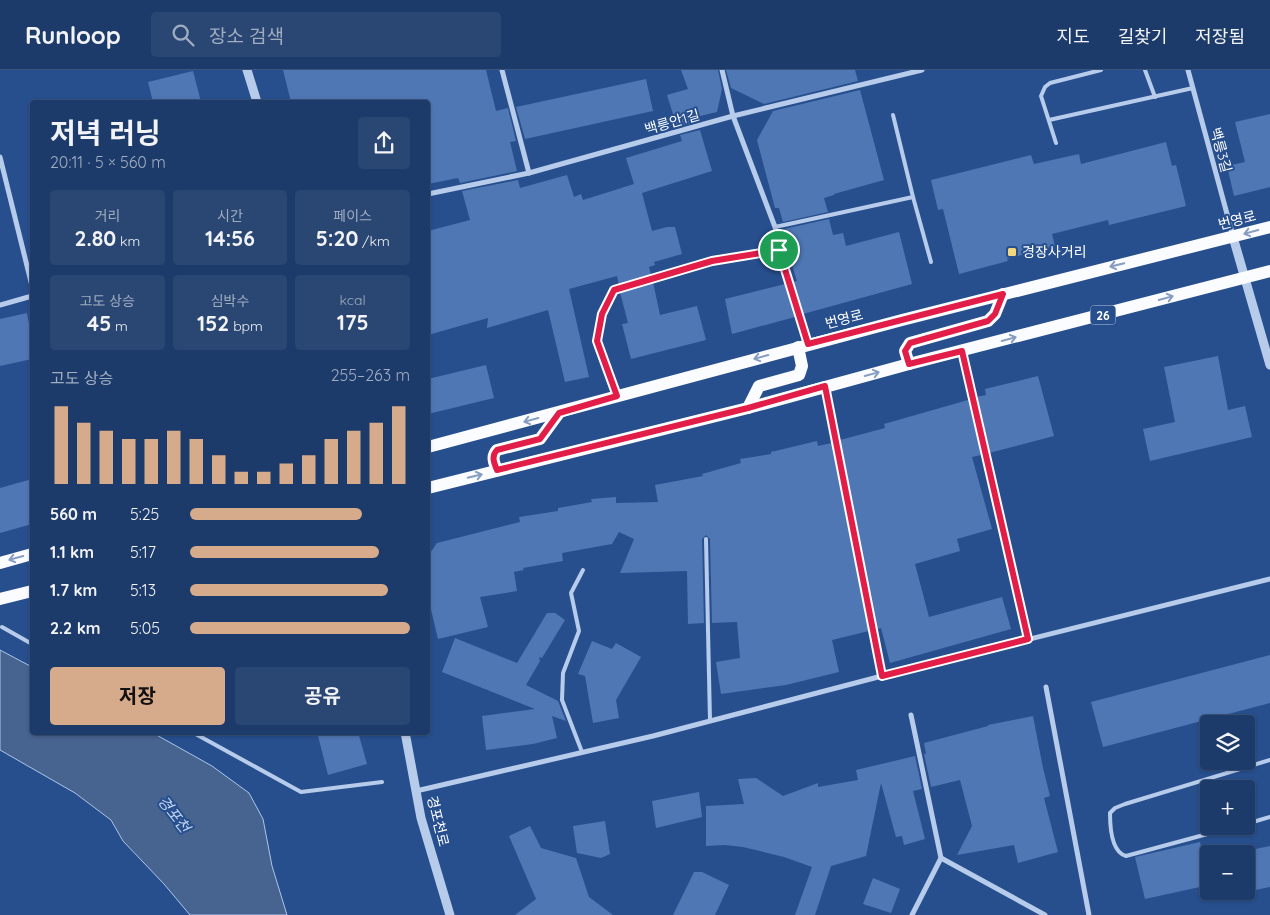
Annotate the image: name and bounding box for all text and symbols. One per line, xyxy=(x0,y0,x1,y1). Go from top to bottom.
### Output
search box xyxy=(151,12,501,57)
text: Runloop xyxy=(25,20,121,50)
icon: search xyxy=(169,21,197,49)
text: 장소 검색 xyxy=(209,24,284,48)
text: 지도 xyxy=(1057,25,1090,48)
text: 길찾기 xyxy=(1118,25,1167,48)
text: 저장됨 xyxy=(1195,25,1245,48)
street label: 백릉안1길 xyxy=(642,106,702,138)
text: 저녁 러닝 xyxy=(50,115,161,150)
button: share xyxy=(358,117,410,169)
street label: 백릉3길 xyxy=(1206,125,1236,175)
text: 20:11 · 5 × 560 m xyxy=(50,152,166,172)
street label: 번영로 xyxy=(1216,206,1258,234)
text: 거리 xyxy=(94,207,120,225)
text: 시간 xyxy=(217,207,243,225)
text: 페이스 xyxy=(333,207,372,225)
text: 2.80 xyxy=(74,225,116,251)
text: 14:56 xyxy=(205,225,255,251)
text: 5:20 xyxy=(316,225,358,251)
one-way arrow xyxy=(1244,228,1260,237)
pin xyxy=(758,229,800,271)
text: km xyxy=(116,232,140,250)
text: /km xyxy=(358,232,390,250)
icon: arrive xyxy=(765,236,793,264)
place label: 경장사거리 xyxy=(1022,243,1086,261)
marker: 경장사거리 xyxy=(1006,246,1018,258)
one-way arrow xyxy=(1110,261,1126,270)
text: kcal xyxy=(340,291,366,309)
text: 고도 상승 xyxy=(80,292,135,310)
text: 심박수 xyxy=(211,292,249,310)
one-way arrow xyxy=(1157,293,1173,303)
street label: 번영로 xyxy=(823,305,865,333)
road number: 26 xyxy=(1090,306,1116,324)
text: 175 xyxy=(337,309,369,335)
text: 45 xyxy=(87,310,111,336)
text: 152 xyxy=(197,310,229,336)
text: m xyxy=(111,317,128,335)
text: bpm xyxy=(229,317,263,335)
one-way arrow xyxy=(1000,334,1016,343)
one-way arrow xyxy=(754,353,770,363)
text: 255–263 m xyxy=(331,365,410,385)
text: 고도 상승 xyxy=(50,368,113,388)
one-way arrow xyxy=(864,368,880,378)
one-way arrow xyxy=(524,416,540,425)
one-way arrow xyxy=(466,471,482,480)
text: 560 m xyxy=(50,504,97,524)
text: 5:25 xyxy=(130,504,159,524)
text: 1.1 km xyxy=(50,542,94,562)
text: 5:17 xyxy=(130,542,156,562)
one-way arrow xyxy=(9,554,25,563)
text: 1.7 km xyxy=(50,580,97,600)
text: 5:13 xyxy=(130,580,156,600)
text: 2.2 km xyxy=(50,618,101,638)
text: 5:05 xyxy=(130,618,160,638)
button: 저장 xyxy=(50,667,225,725)
button: 공유 xyxy=(235,667,410,725)
map controls xyxy=(1200,715,1255,900)
button: layers xyxy=(1200,715,1255,770)
button: + xyxy=(1200,780,1255,835)
water label: 경포천 xyxy=(154,792,196,838)
street label: 경포천로 xyxy=(423,794,453,848)
button: − xyxy=(1200,845,1255,900)

